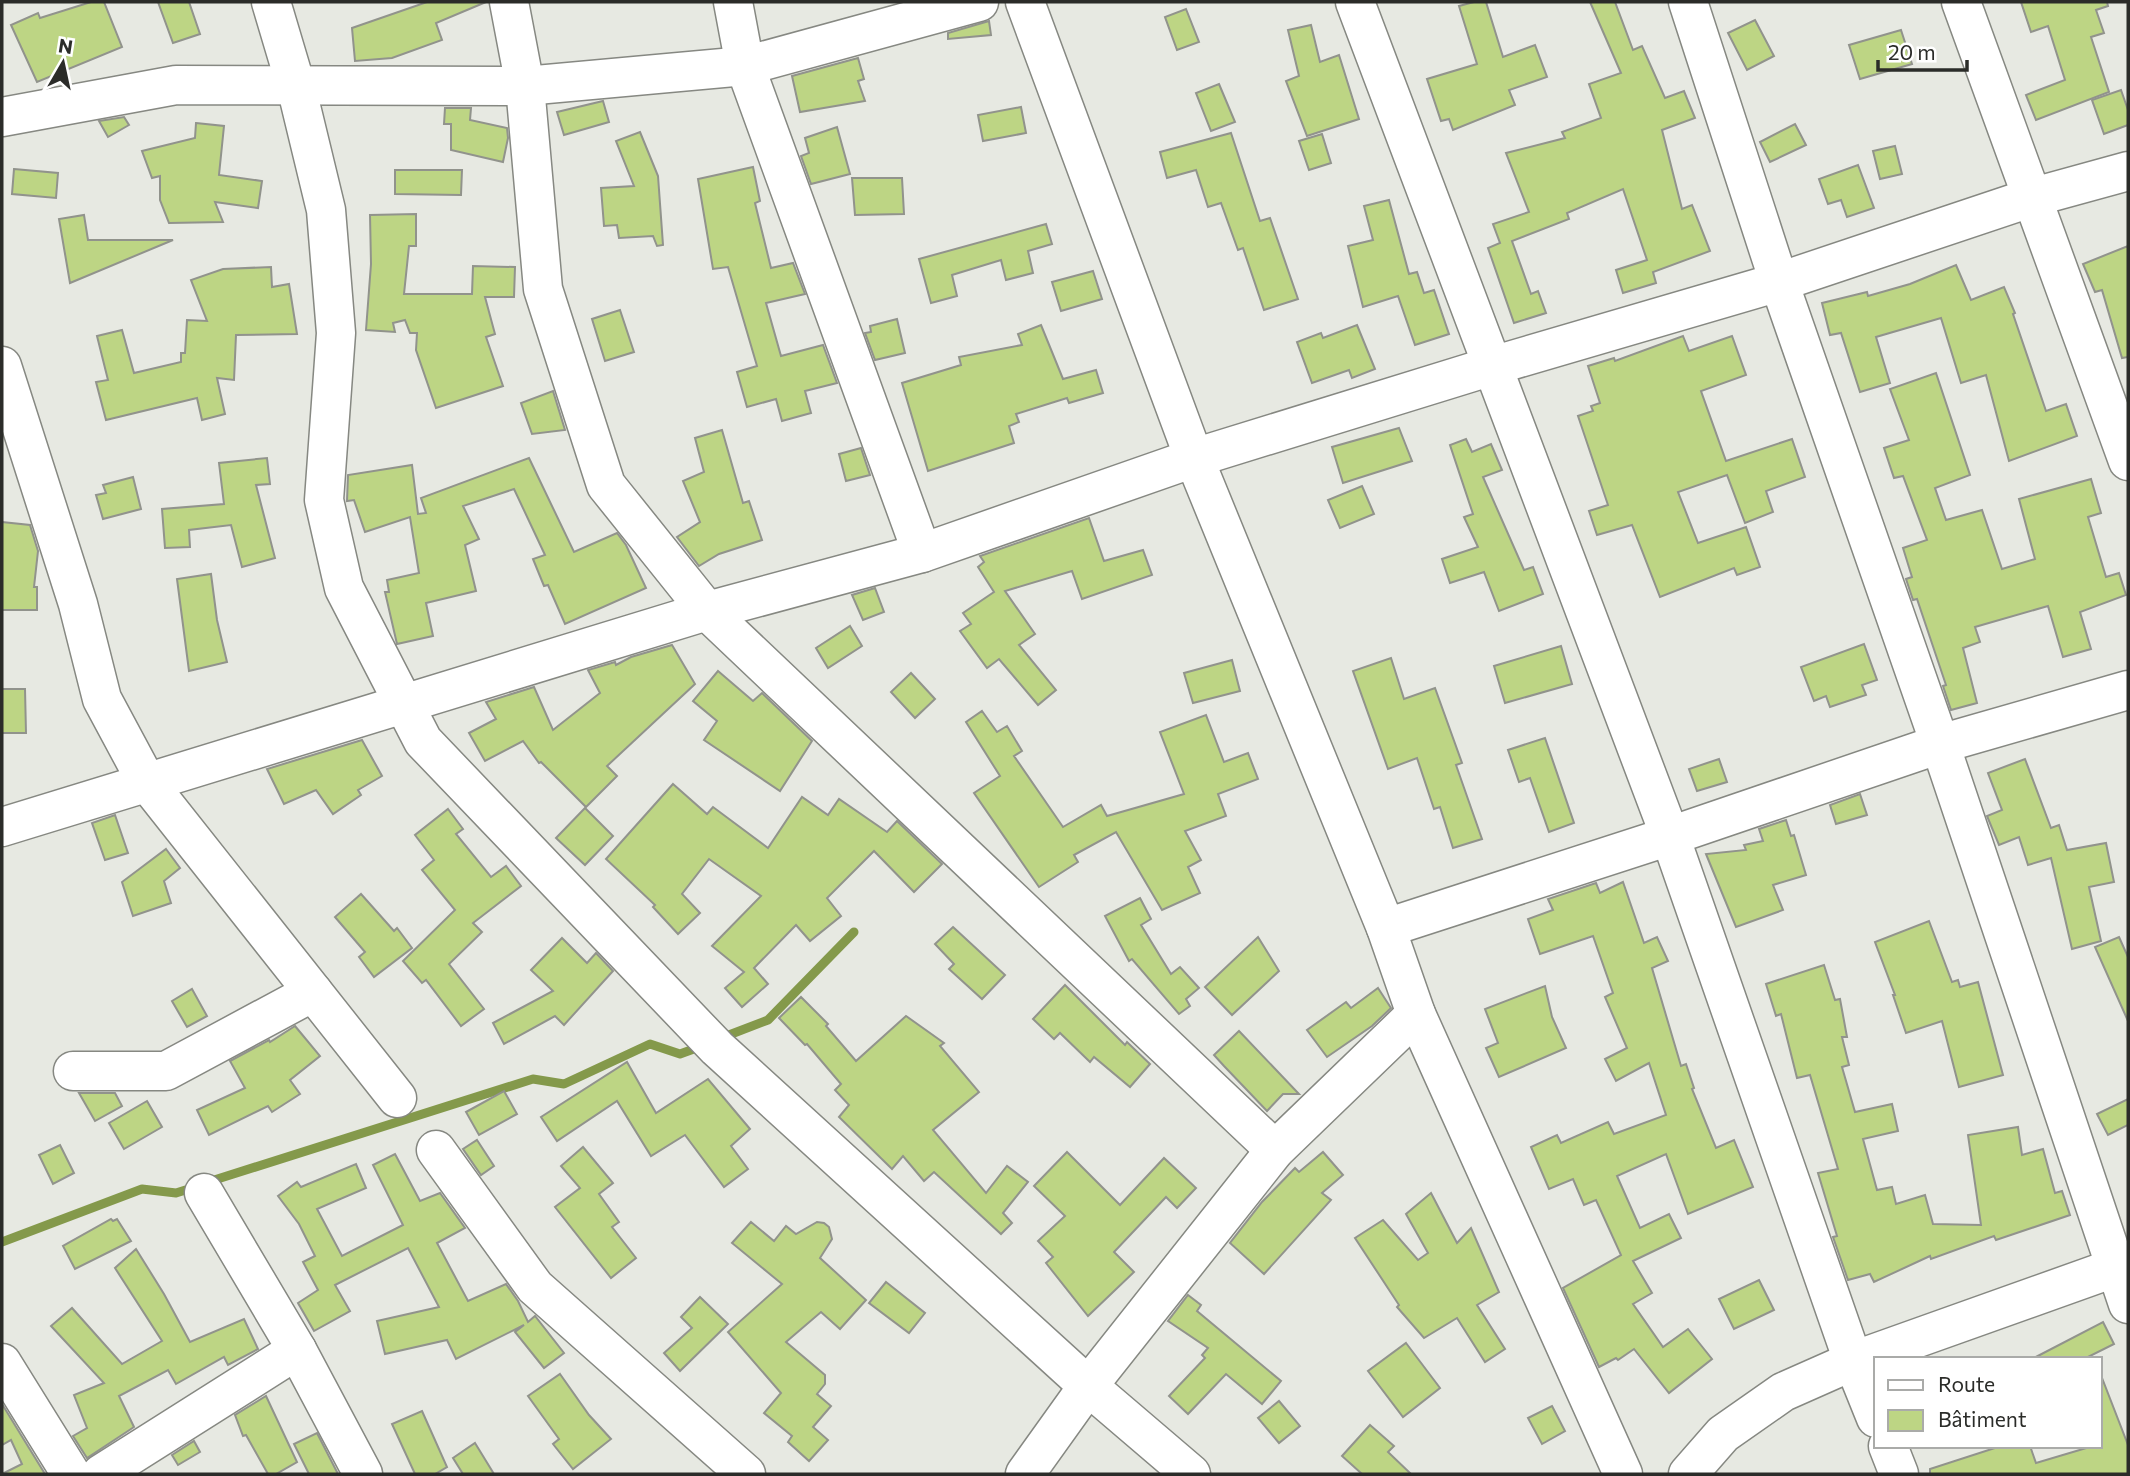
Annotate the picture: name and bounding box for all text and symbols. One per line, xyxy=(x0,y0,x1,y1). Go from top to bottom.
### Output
north arrow xyxy=(28,28,98,98)
scale bar xyxy=(1878,28,1967,72)
text: N xyxy=(57,33,75,58)
text: 20 m xyxy=(1888,39,1936,64)
legend xyxy=(1874,1357,2102,1448)
text: Route xyxy=(1938,1371,1995,1396)
text: Bâtiment xyxy=(1938,1406,2027,1431)

